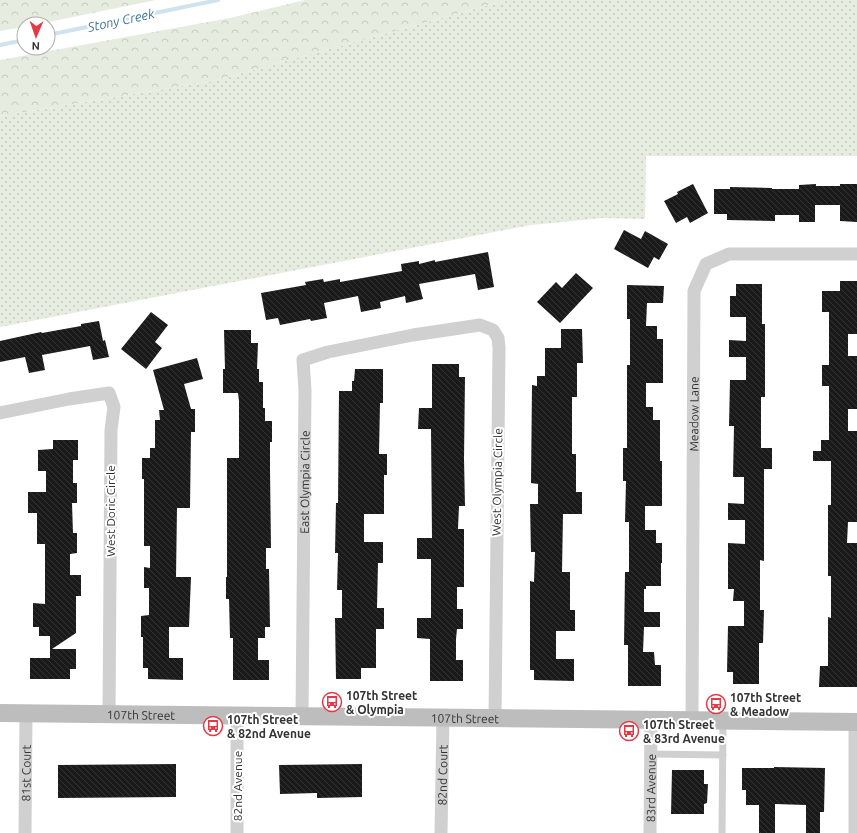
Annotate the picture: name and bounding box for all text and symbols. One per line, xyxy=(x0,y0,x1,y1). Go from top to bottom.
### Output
water label: Stony Creek xyxy=(85,6,156,34)
north arrow xyxy=(16,16,56,56)
text: N xyxy=(31,40,40,52)
street label: Meadow Lane xyxy=(687,376,700,452)
street label: West Olympia Circle xyxy=(490,428,504,536)
street label: East Olympia Circle xyxy=(297,430,311,534)
street label: West Doric Circle xyxy=(104,465,117,557)
place label: 107th Street & Olympia xyxy=(346,689,417,716)
bus stop icon: 107th Street & Olympia xyxy=(321,691,343,713)
place label: 107th Street & Meadow xyxy=(730,691,801,718)
bus stop icon: 107th Street & Meadow xyxy=(705,693,727,715)
street label: 107th Street xyxy=(107,708,175,721)
street label: 107th Street xyxy=(431,711,499,725)
place label: 107th Street & 82nd Avenue xyxy=(227,713,311,740)
bus stop icon: 107th Street & 82nd Avenue xyxy=(202,715,224,737)
place label: 107th Street & 83rd Avenue xyxy=(643,718,725,745)
bus stop icon: 107th Street & 83rd Avenue xyxy=(618,720,640,742)
street label: 81st Court xyxy=(19,744,32,801)
street label: 82nd Court xyxy=(435,744,449,805)
street label: 82nd Avenue xyxy=(231,751,244,821)
street label: 83rd Avenue xyxy=(644,754,657,822)

